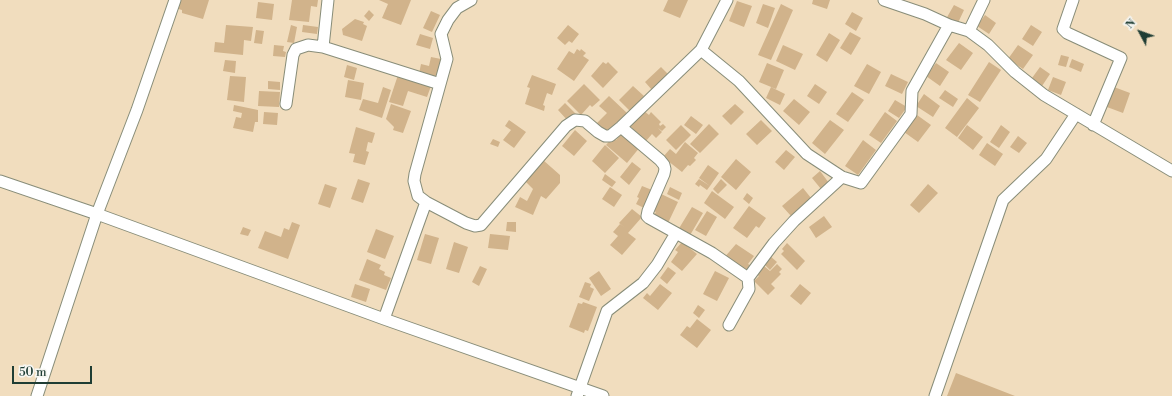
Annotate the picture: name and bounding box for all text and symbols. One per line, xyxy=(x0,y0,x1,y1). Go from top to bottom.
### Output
north arrow xyxy=(1120,12,1160,52)
text: N xyxy=(1123,16,1139,32)
scale bar xyxy=(14,358,94,384)
text: 50 m xyxy=(19,365,47,380)

